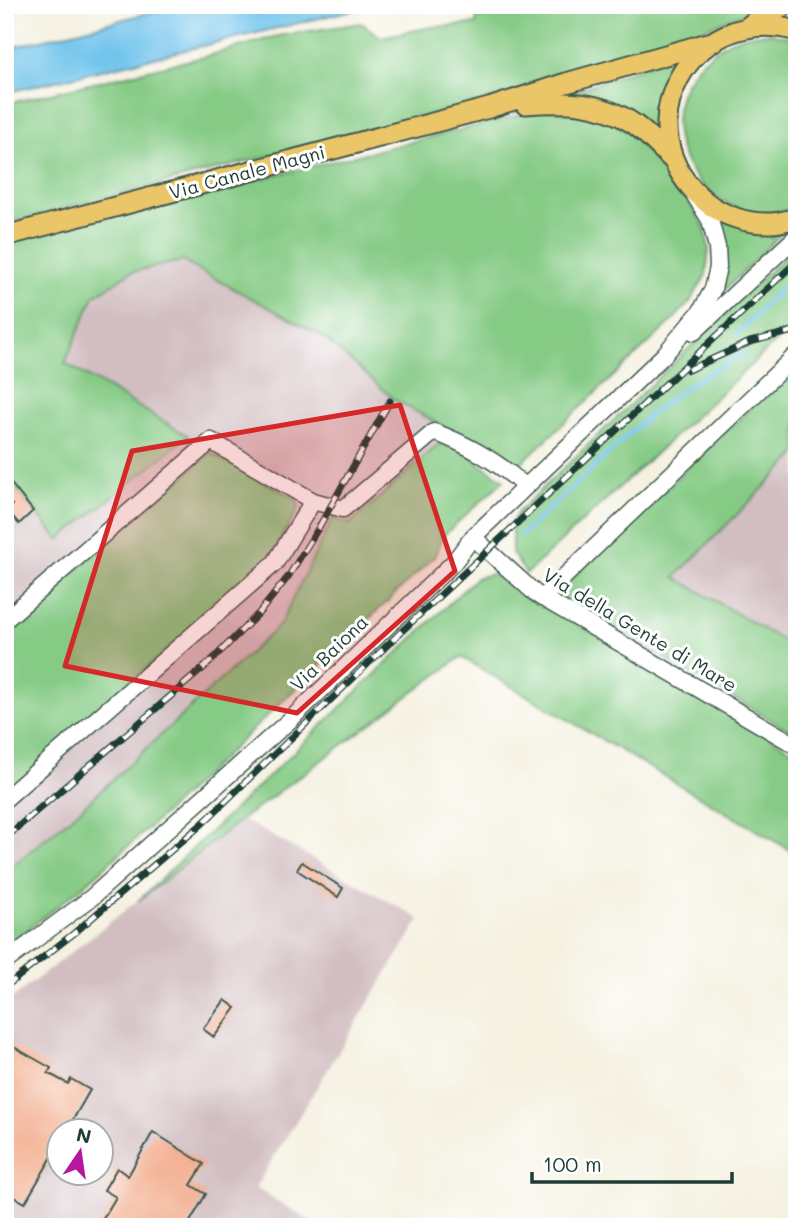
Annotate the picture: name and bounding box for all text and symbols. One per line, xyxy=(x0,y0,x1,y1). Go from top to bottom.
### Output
street label: Via Canale Magni xyxy=(166,139,328,204)
street label: Via della Gente di Mare xyxy=(539,562,742,697)
street label: Via Baiona xyxy=(284,609,373,696)
north arrow xyxy=(46,1116,116,1186)
text: N xyxy=(74,1121,94,1149)
scale bar xyxy=(532,1141,732,1185)
text: 100 m xyxy=(543,1150,602,1177)

